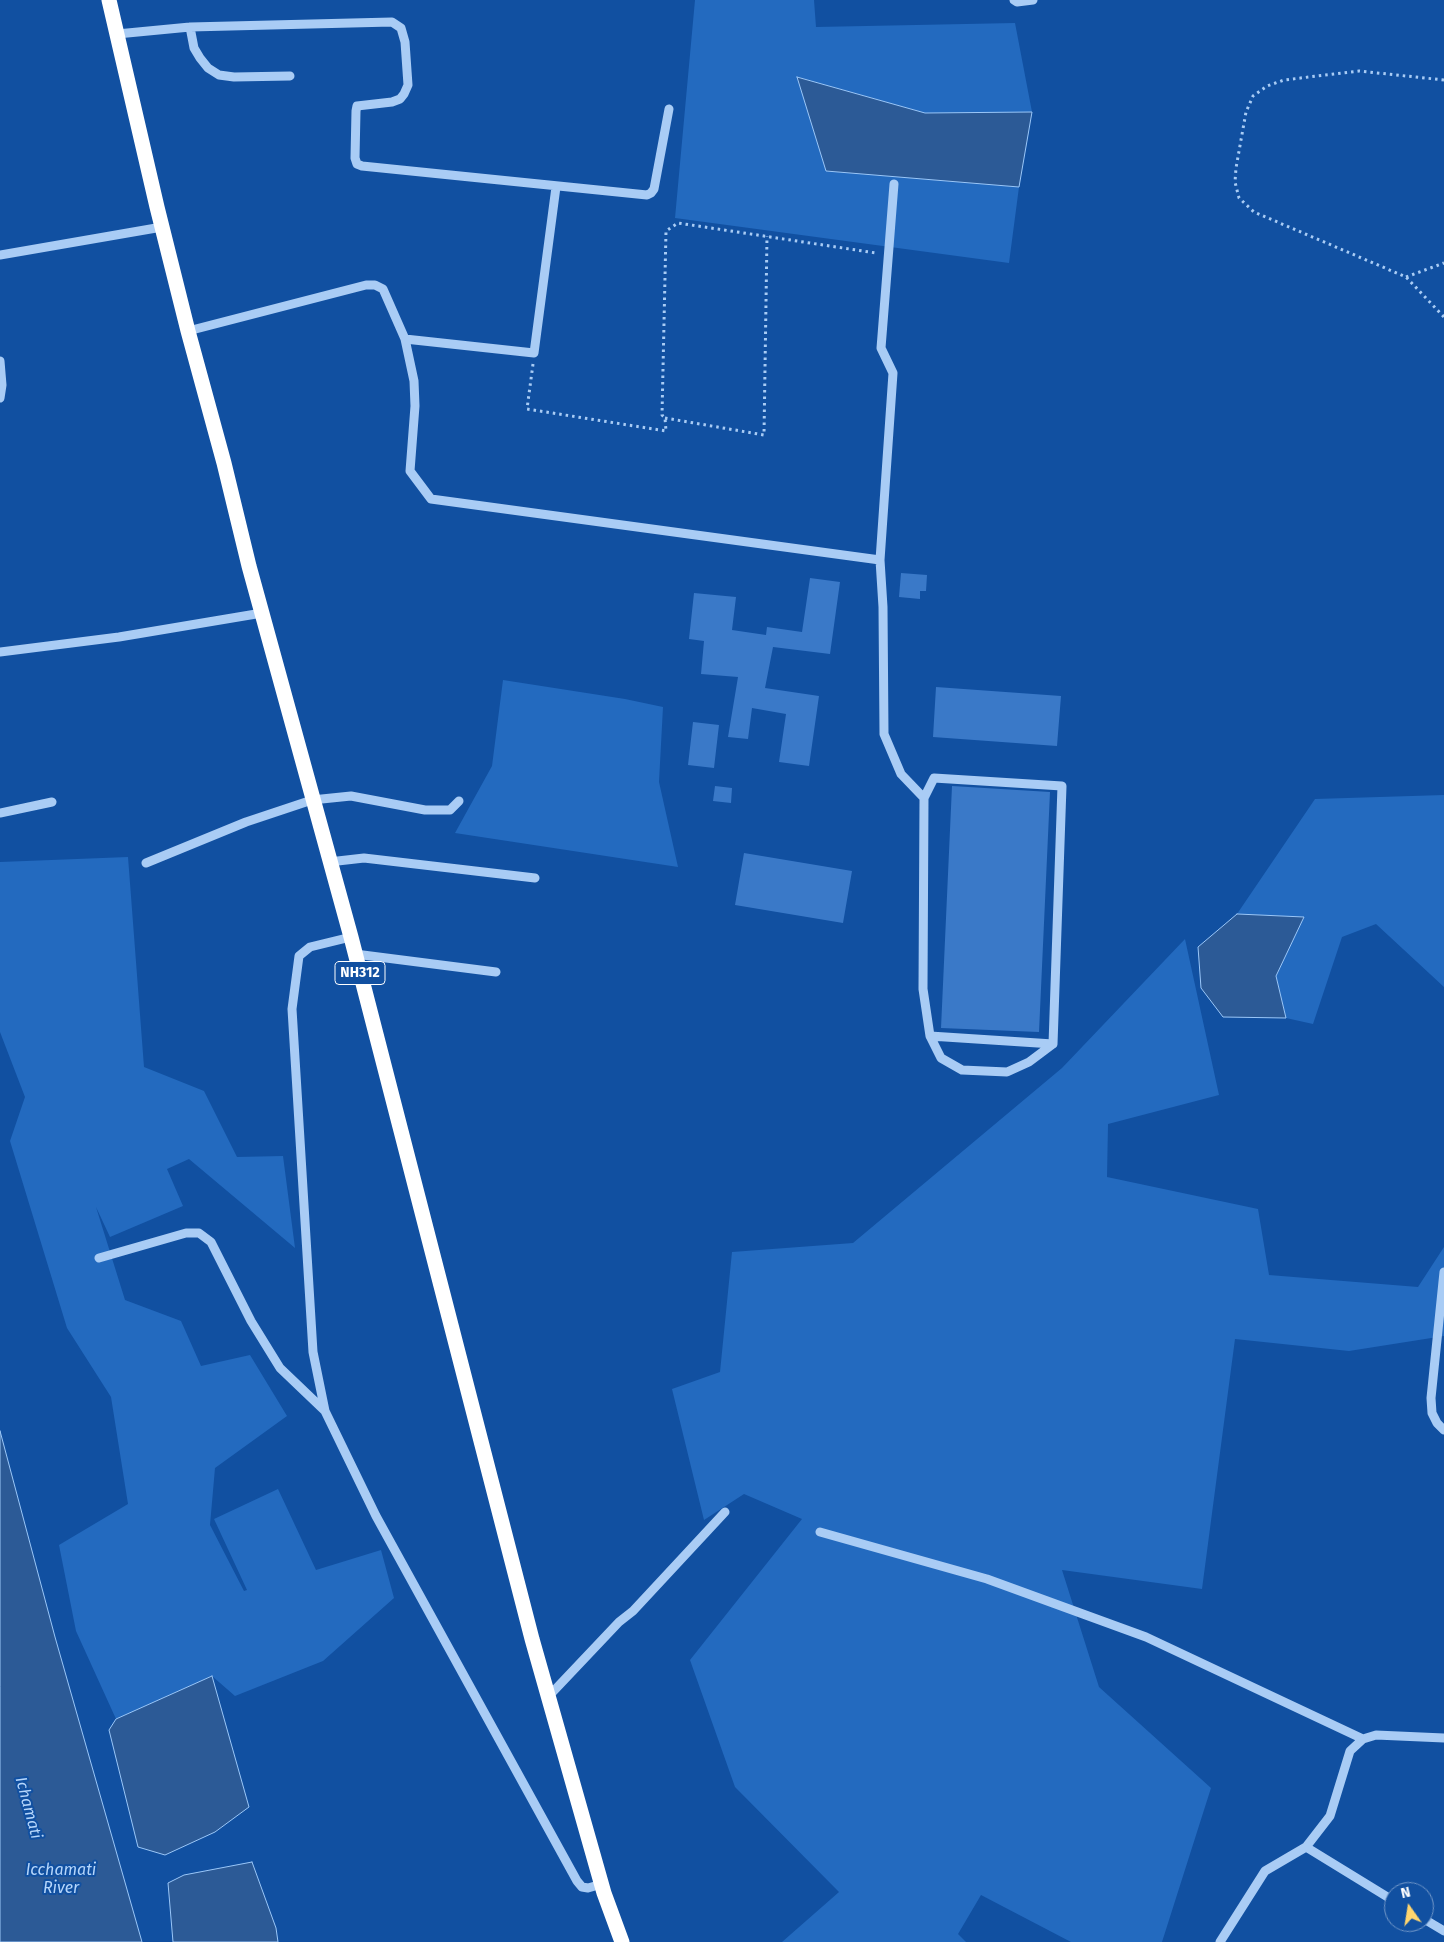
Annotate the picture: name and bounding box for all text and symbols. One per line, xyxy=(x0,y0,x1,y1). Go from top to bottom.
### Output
road number: NH312 xyxy=(335,961,385,984)
water label: Ichamati xyxy=(11,1775,45,1841)
water label: Icchamati River xyxy=(26,1861,96,1899)
north arrow xyxy=(1384,1882,1434,1932)
text: N xyxy=(1399,1884,1412,1902)

